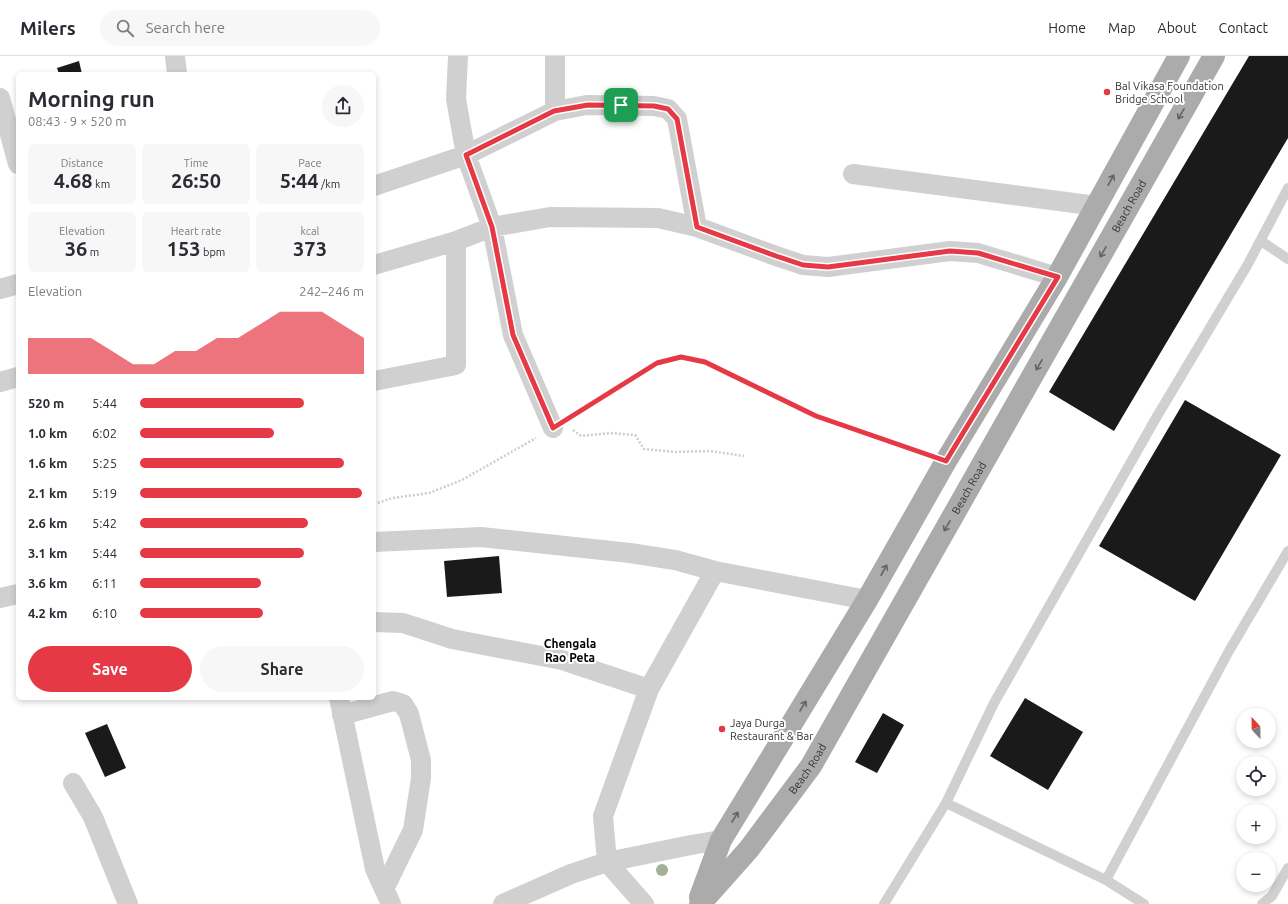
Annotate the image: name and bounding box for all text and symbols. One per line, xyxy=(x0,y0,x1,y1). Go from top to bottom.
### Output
search box xyxy=(100,10,380,46)
text: Milers xyxy=(20,17,76,39)
icon: search xyxy=(114,17,136,39)
text: Search here xyxy=(146,19,225,36)
text: Home xyxy=(1048,20,1086,36)
text: Map xyxy=(1108,20,1136,36)
text: About xyxy=(1158,20,1197,36)
text: Contact xyxy=(1219,20,1268,36)
place label: Bal Vikasa Foundation Bridge School xyxy=(1115,80,1224,105)
button: share xyxy=(322,85,364,127)
text: Morning run xyxy=(28,86,155,111)
marker: Bal Vikasa Foundation Bridge School xyxy=(1102,87,1112,97)
pin xyxy=(604,88,638,122)
icon: arrive xyxy=(610,94,632,116)
one-way arrow xyxy=(1177,108,1185,120)
text: 08:43 · 9 × 520 m xyxy=(28,114,127,128)
text: Distance xyxy=(61,157,103,169)
text: Time xyxy=(184,157,208,169)
text: Pace xyxy=(298,157,322,169)
text: 4.68 xyxy=(54,169,93,192)
text: 26:50 xyxy=(171,169,221,192)
text: 5:44 xyxy=(280,169,319,192)
one-way arrow xyxy=(1107,174,1115,186)
text: km xyxy=(93,178,110,190)
text: /km xyxy=(319,178,340,190)
street label: Beach Road xyxy=(1109,178,1148,234)
text: Elevation xyxy=(59,225,105,237)
text: Heart rate xyxy=(171,225,221,237)
text: kcal xyxy=(301,225,320,237)
text: 36 xyxy=(65,237,87,260)
text: 153 xyxy=(167,237,200,260)
text: 373 xyxy=(293,237,327,260)
text: m xyxy=(87,246,99,258)
text: bpm xyxy=(200,246,225,258)
one-way arrow xyxy=(1099,246,1107,258)
text: Elevation xyxy=(28,284,82,298)
text: 242–246 m xyxy=(299,284,364,298)
one-way arrow xyxy=(1035,359,1042,371)
text: 520 m xyxy=(28,396,64,410)
text: 5:44 xyxy=(92,396,117,410)
text: 1.0 km xyxy=(28,426,67,440)
text: 6:02 xyxy=(92,426,117,440)
text: 1.6 km xyxy=(28,456,67,470)
text: 5:25 xyxy=(92,456,117,470)
street label: Beach Road xyxy=(949,460,988,516)
text: 2.1 km xyxy=(28,486,67,500)
text: 5:19 xyxy=(92,486,117,500)
text: 2.6 km xyxy=(28,516,67,530)
text: 5:42 xyxy=(92,516,117,530)
one-way arrow xyxy=(943,520,951,532)
text: 3.1 km xyxy=(28,546,67,560)
text: 5:44 xyxy=(92,546,117,560)
one-way arrow xyxy=(880,565,888,577)
text: 3.6 km xyxy=(28,576,67,590)
text: 6:11 xyxy=(92,576,117,590)
text: 4.2 km xyxy=(28,606,67,620)
text: 6:10 xyxy=(92,606,117,620)
district label: Chengala Rao Peta xyxy=(544,637,596,664)
button: Save xyxy=(28,646,192,692)
button: Share xyxy=(200,646,364,692)
one-way arrow xyxy=(799,700,807,712)
north arrow xyxy=(1236,708,1276,748)
map controls xyxy=(1236,708,1276,892)
place label: Jaya Durga Restaurant & Bar xyxy=(730,717,814,742)
marker: Jaya Durga Restaurant & Bar xyxy=(717,724,727,734)
street label: Beach Road xyxy=(786,742,828,796)
button: locate xyxy=(1236,756,1276,796)
button: + xyxy=(1236,804,1276,844)
one-way arrow xyxy=(731,812,739,823)
button: − xyxy=(1236,852,1276,892)

